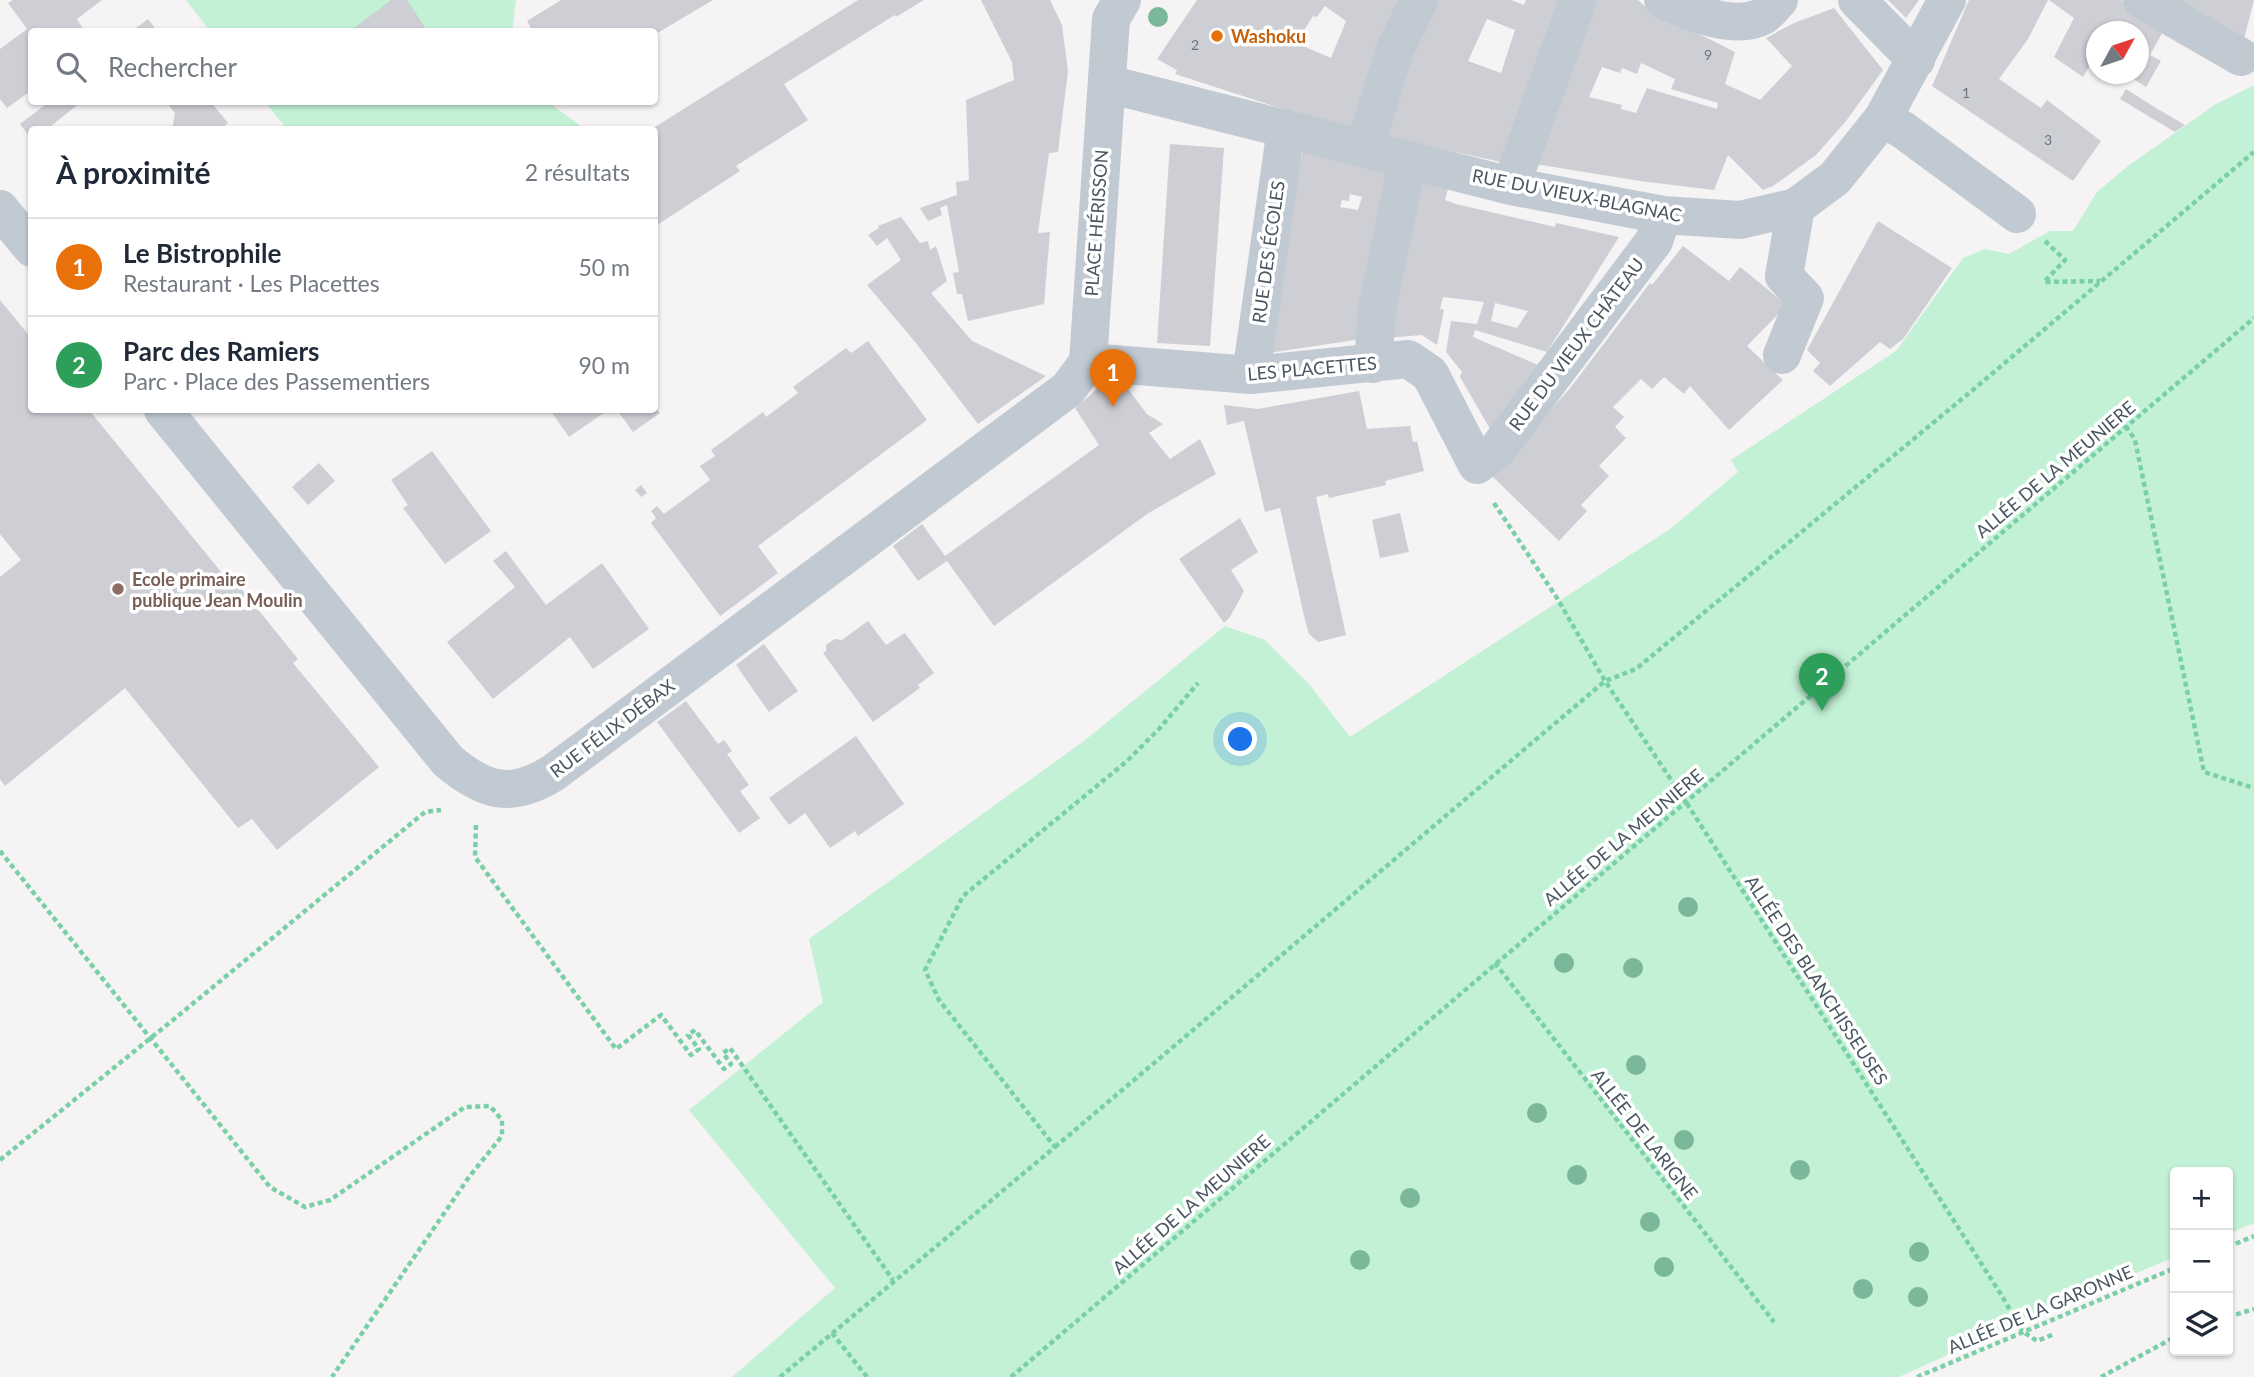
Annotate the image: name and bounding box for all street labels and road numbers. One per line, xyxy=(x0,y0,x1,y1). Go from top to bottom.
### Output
street label: PLACE HÉRISSON xyxy=(1080,149,1112,297)
street label: RUE DU VIEUX-BLAGNAC xyxy=(1471,164,1683,226)
street label: RUE DES ÉCOLES xyxy=(1247,179,1289,325)
street label: RUE DU VIEUX CHÂTEAU xyxy=(1504,253,1648,435)
street label: LES PLACETTES xyxy=(1246,351,1378,385)
street label: ALLÉE DE LA MEUNIERE xyxy=(1971,396,2139,542)
street label: RUE FÉLIX DÉBAX xyxy=(545,674,679,782)
street label: ALLÉE DE LA MEUNIERE xyxy=(1539,764,1707,910)
street label: ALLÉE DES BLANCHISSEUSES xyxy=(1741,871,1893,1089)
street label: ALLÉE DE LARIGNE xyxy=(1587,1064,1703,1204)
street label: ALLÉE DE LA MEUNIERE xyxy=(1108,1130,1274,1278)
street label: ALLÉE DE LA GARONNE xyxy=(1944,1260,2136,1358)

